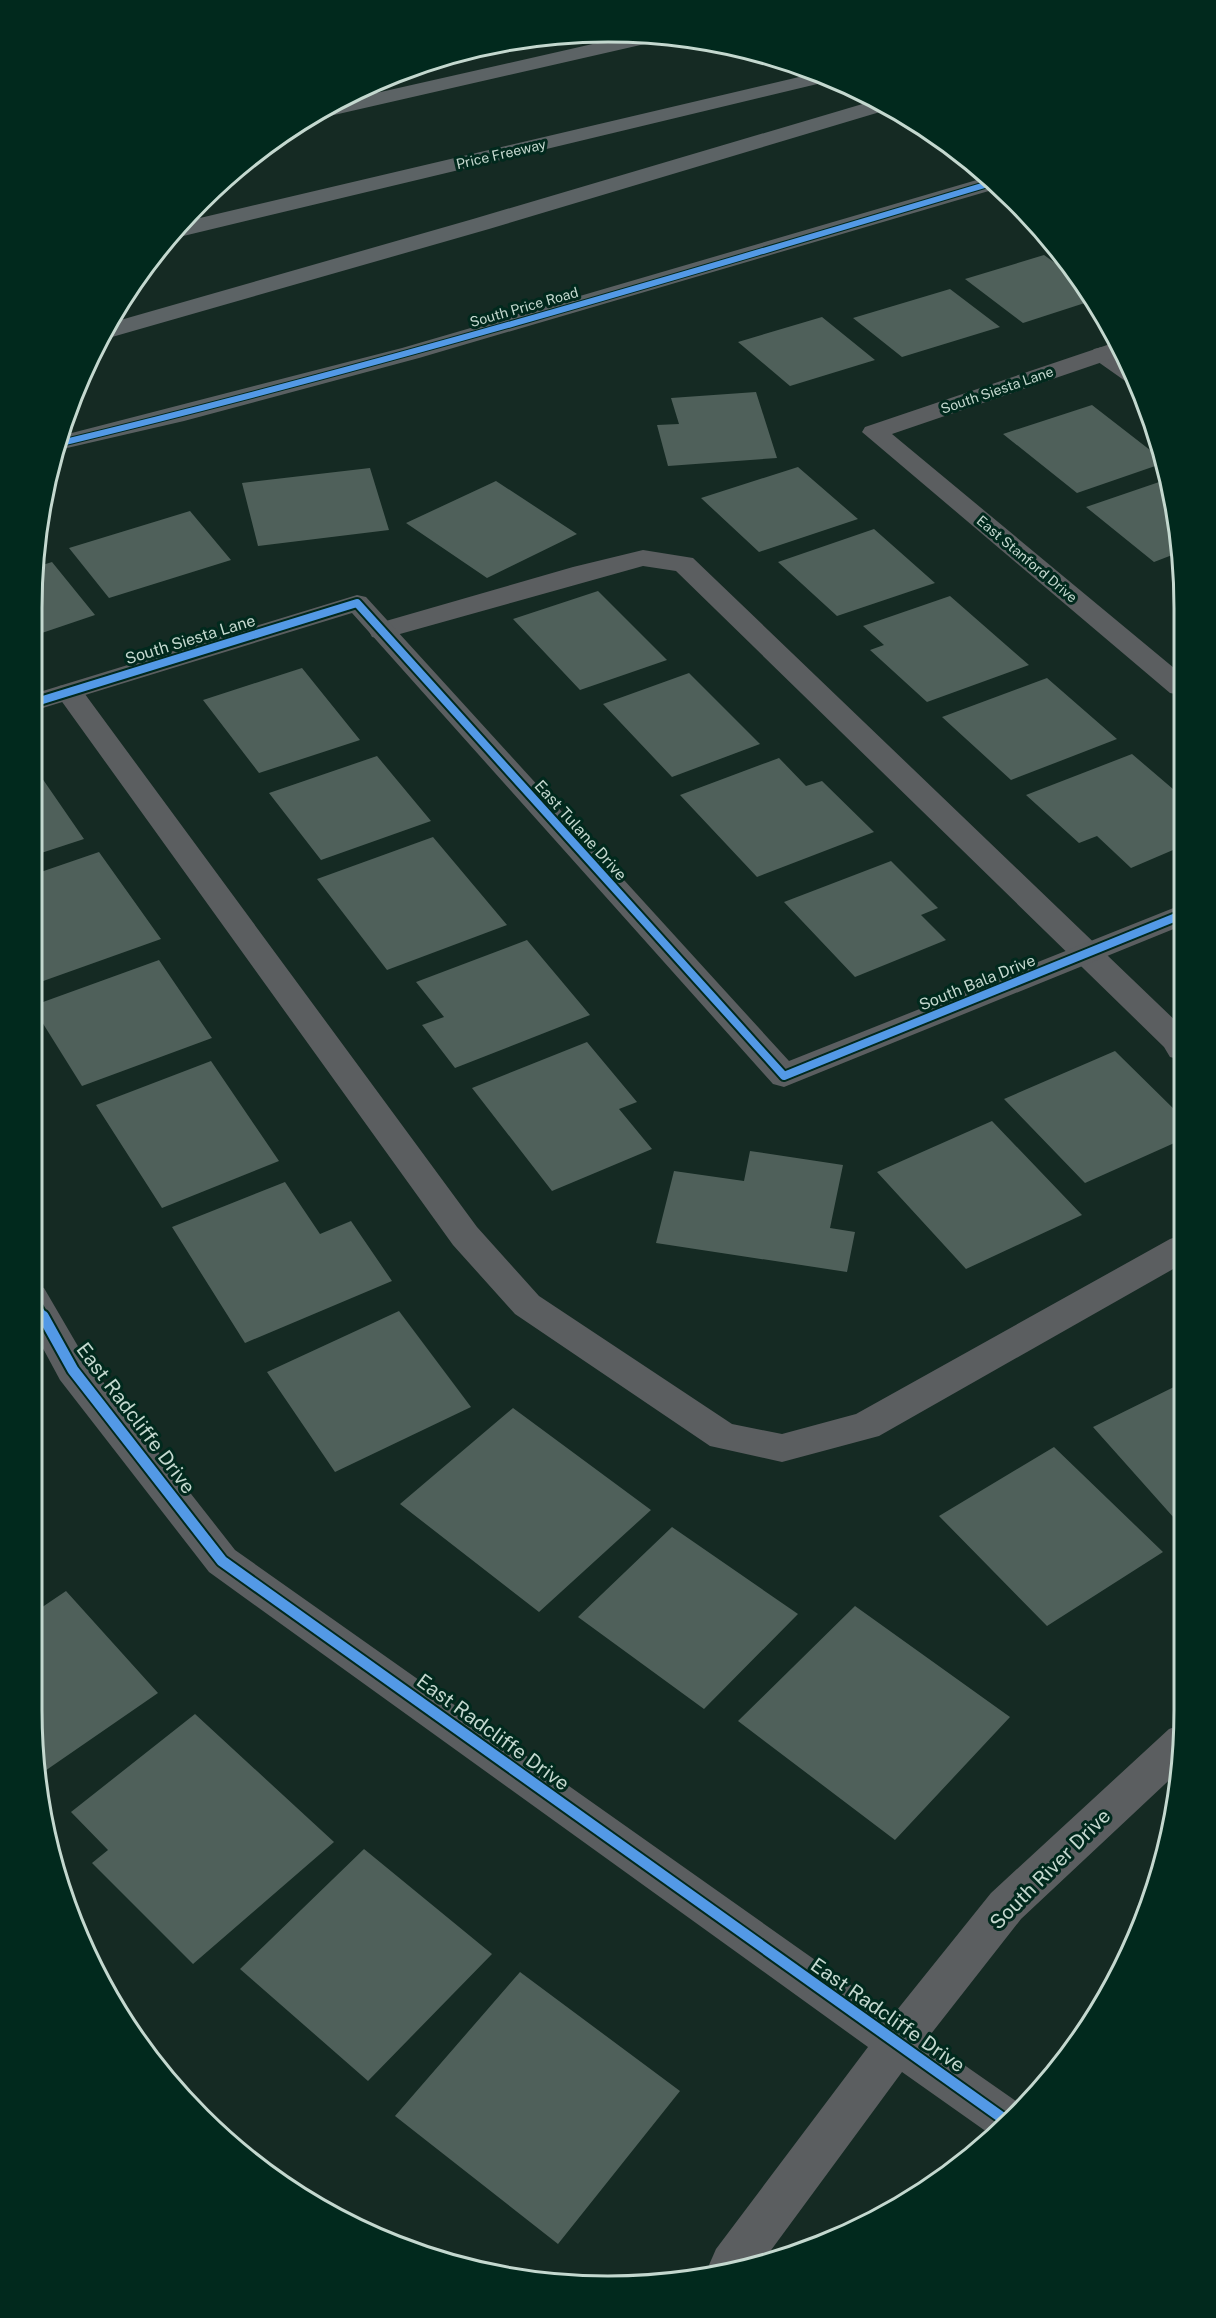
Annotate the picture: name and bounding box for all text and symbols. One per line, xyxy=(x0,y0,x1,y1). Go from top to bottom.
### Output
street label: Price Freeway xyxy=(454,136,548,172)
street label: South Price Road xyxy=(468,284,580,330)
street label: South Siesta Lane xyxy=(939,363,1056,417)
street label: East Stanford Drive xyxy=(974,512,1080,606)
street label: South Siesta Lane xyxy=(123,611,257,668)
street label: East Tulane Drive xyxy=(531,776,631,884)
street label: South Bala Drive xyxy=(916,950,1038,1014)
street label: East Radcliffe Drive xyxy=(71,1338,201,1498)
street label: East Radcliffe Drive xyxy=(412,1669,574,1795)
street label: South River Drive xyxy=(985,1804,1115,1934)
street label: East Radcliffe Drive xyxy=(806,1953,970,2077)

